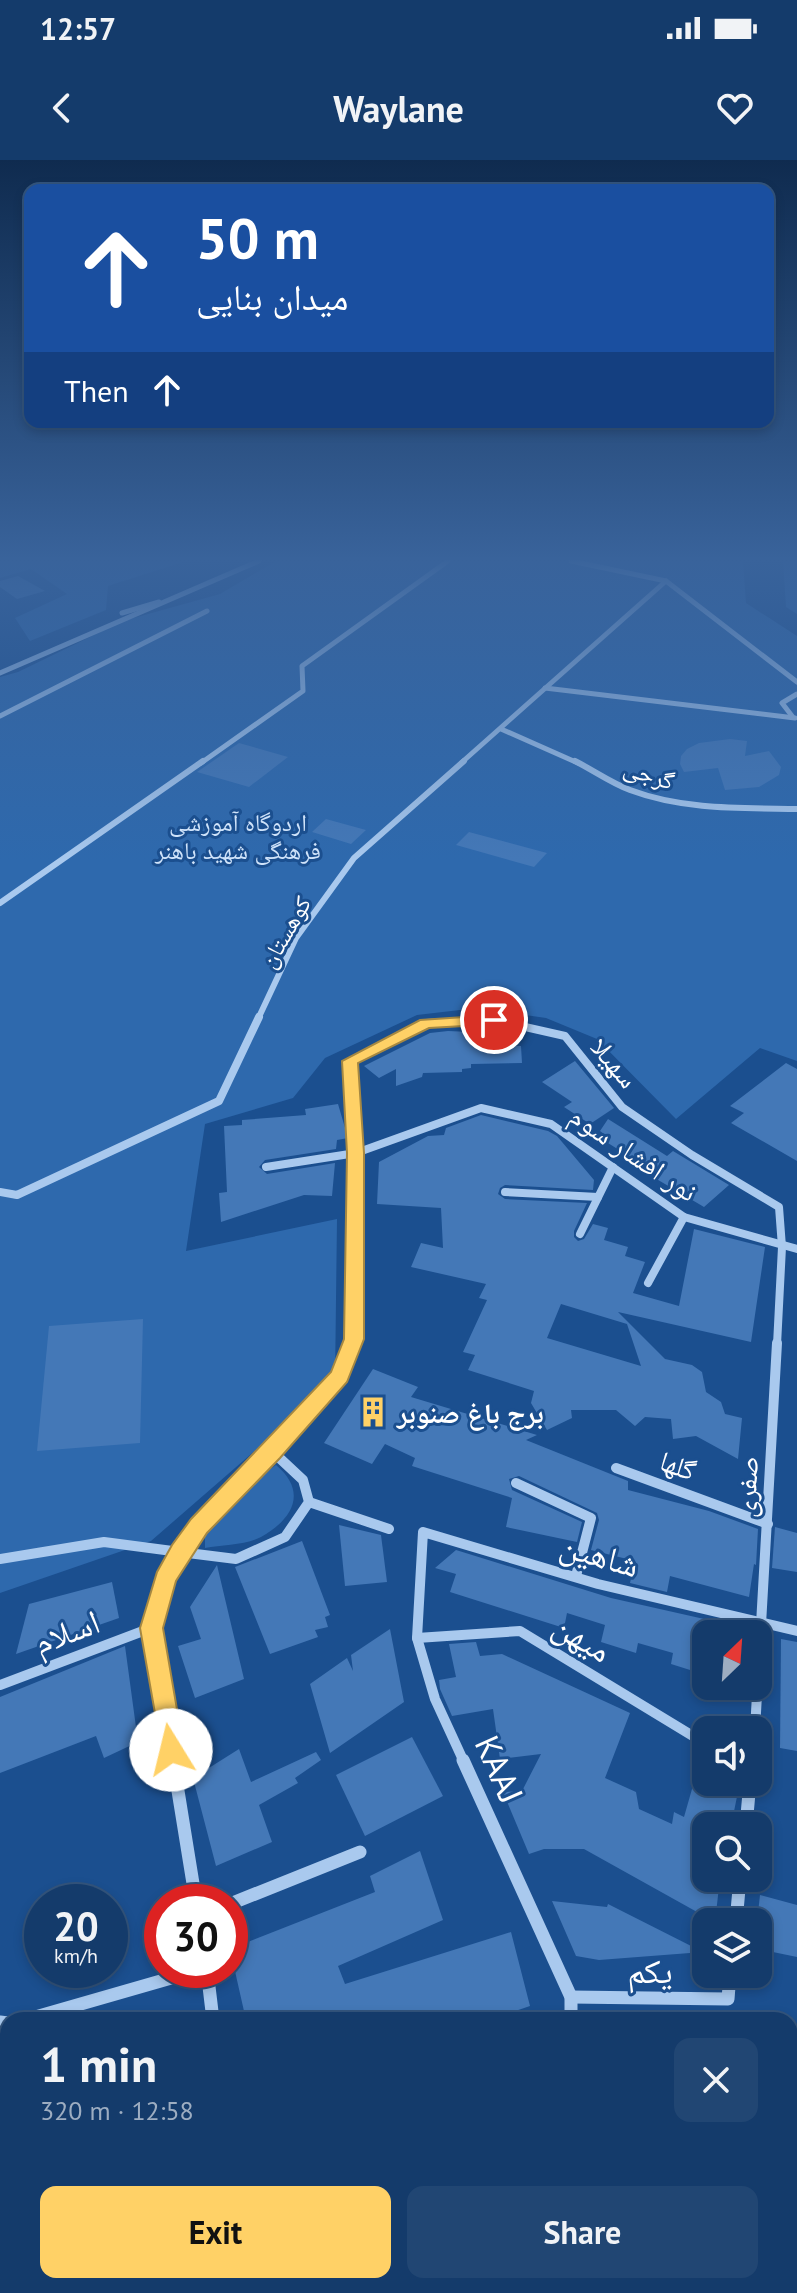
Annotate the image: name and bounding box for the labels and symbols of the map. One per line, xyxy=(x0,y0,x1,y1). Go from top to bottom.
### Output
street label: گرجی xyxy=(620,751,678,797)
park label: اردوگاه آموزشی فرهنگی شهید باهنر xyxy=(154,807,321,866)
street label: کوهستان xyxy=(252,890,318,974)
pin xyxy=(460,986,528,1054)
street label: سهیلا xyxy=(583,1029,647,1095)
street label: نور افشار سوم xyxy=(562,1097,705,1210)
place label: برج باغ صنوبر xyxy=(396,1394,544,1431)
building icon: برج باغ صنوبر xyxy=(356,1395,390,1429)
street label: گلها xyxy=(655,1441,702,1489)
street label: صفری xyxy=(726,1455,766,1519)
street label: شاهین xyxy=(555,1522,645,1586)
street label: اسلام xyxy=(26,1598,106,1666)
street label: میهن xyxy=(546,1603,620,1671)
north arrow xyxy=(692,1620,772,1700)
position arrow xyxy=(129,1708,213,1792)
street label: KAAJ xyxy=(466,1728,534,1810)
speed limit sign: 30 xyxy=(144,1884,248,1988)
street label: یکم xyxy=(627,1948,673,1994)

